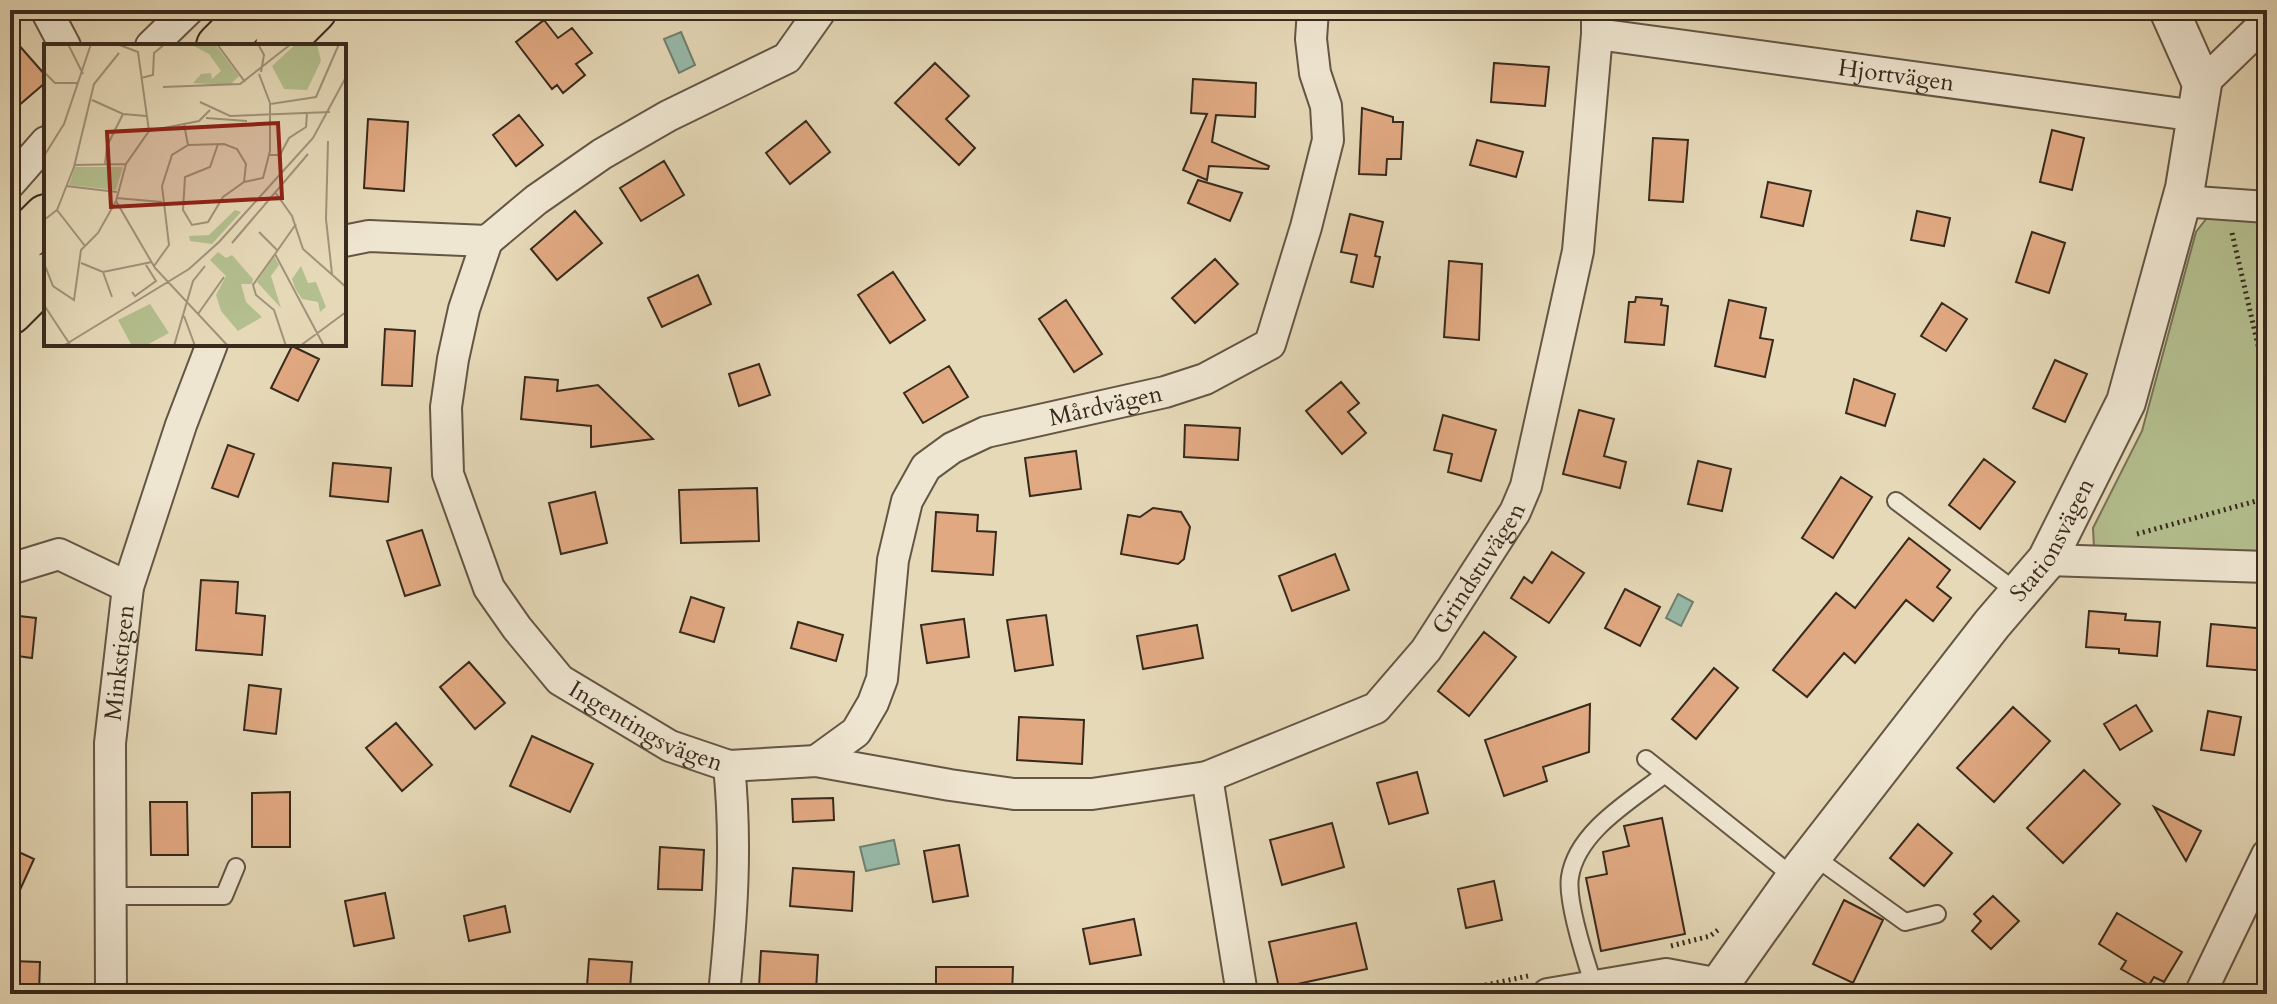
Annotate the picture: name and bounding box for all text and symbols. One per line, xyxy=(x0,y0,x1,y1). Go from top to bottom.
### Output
inset map xyxy=(44,44,346,346)
street label: Hjortvägen xyxy=(1836,51,1957,100)
street label: Mårdvägen xyxy=(1046,377,1166,434)
street label: Stationsvägen xyxy=(2002,472,2103,609)
street label: Grindstuvägen xyxy=(1424,498,1534,641)
street label: Minkstigen xyxy=(97,603,143,722)
street label: Ingentingsvägen xyxy=(562,673,727,780)

